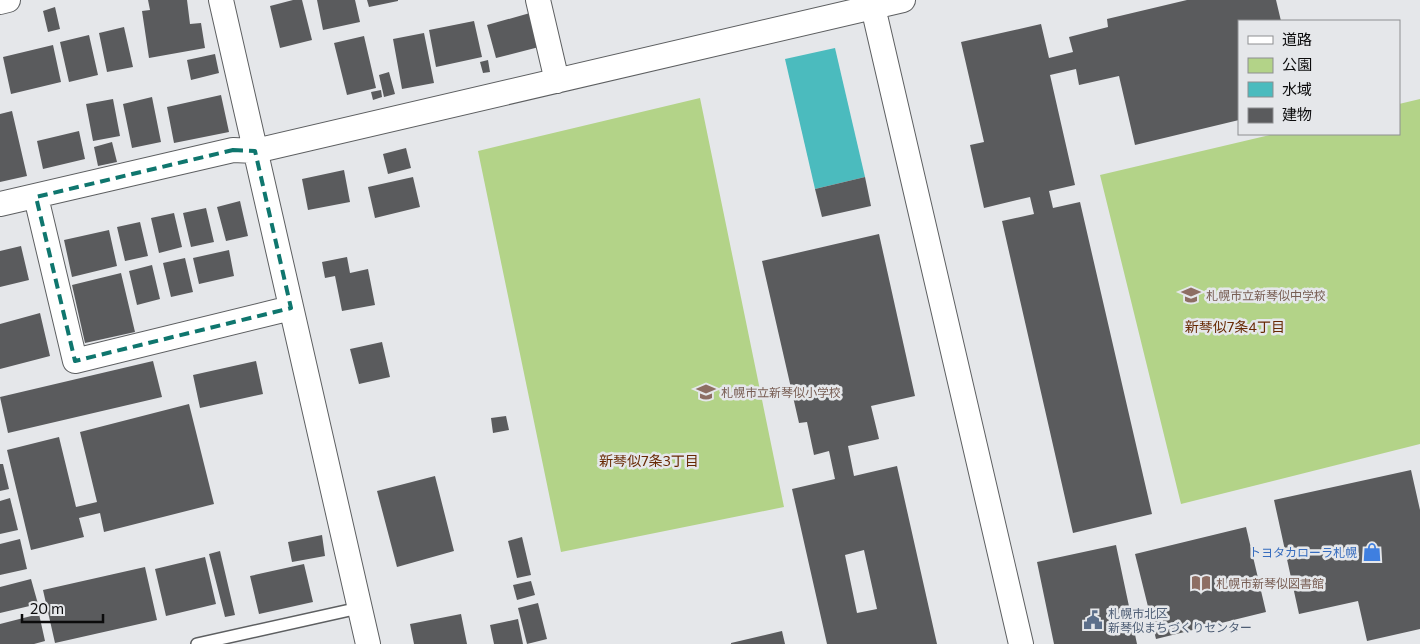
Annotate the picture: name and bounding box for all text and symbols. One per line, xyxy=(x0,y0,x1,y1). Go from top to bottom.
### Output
legend xyxy=(1238,20,1400,135)
text: 道路 xyxy=(1282,30,1312,48)
text: 公園 xyxy=(1282,55,1312,73)
text: 水域 xyxy=(1282,80,1312,98)
text: 建物 xyxy=(1282,105,1312,123)
school or university icon: 札幌市立新琴似中学校 xyxy=(1180,284,1202,306)
place label: 札幌市立新琴似中学校 xyxy=(1206,288,1326,302)
district label: 新琴似7条4丁目 xyxy=(1185,318,1285,335)
school or university icon: 札幌市立新琴似小学校 xyxy=(695,381,717,403)
place label: 札幌市立新琴似小学校 xyxy=(721,385,841,399)
district label: 新琴似7条3丁目 xyxy=(599,452,699,469)
shop icon: トヨタカローラ札幌 xyxy=(1361,541,1383,563)
place label: トヨタカローラ札幌 xyxy=(1249,545,1357,559)
library icon: 札幌市新琴似図書館 xyxy=(1190,572,1212,594)
place label: 札幌市新琴似図書館 xyxy=(1216,576,1324,590)
scale bar xyxy=(22,592,104,624)
text: 20 m xyxy=(30,599,64,617)
place label: 札幌市北区 新琴似まちづくりセンター xyxy=(1108,606,1252,634)
public building icon: 札幌市北区 新琴似まちづくりセンター xyxy=(1082,609,1104,631)

